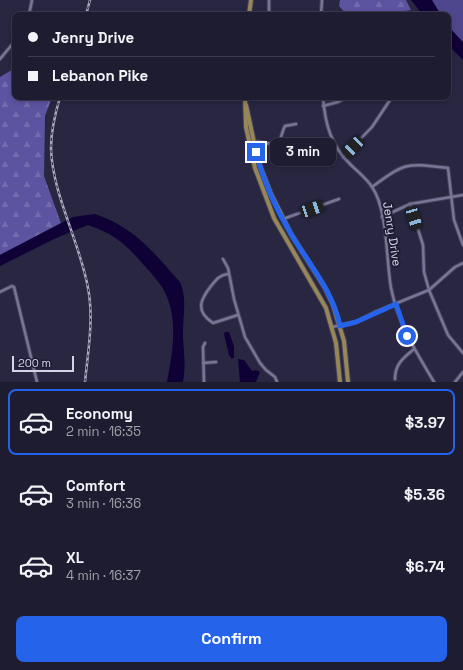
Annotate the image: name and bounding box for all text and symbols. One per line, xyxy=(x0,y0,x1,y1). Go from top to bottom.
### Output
text: Jenry Drive xyxy=(52,28,134,47)
text: Lebanon Pike xyxy=(52,66,148,85)
car xyxy=(340,134,366,160)
callout: 3 min xyxy=(270,138,336,166)
route end xyxy=(247,143,265,161)
text: 3 min xyxy=(286,143,320,160)
car xyxy=(299,199,325,219)
street label: Jenry Drive xyxy=(379,201,405,267)
car xyxy=(405,205,423,231)
route start xyxy=(398,327,416,345)
scale bar xyxy=(12,354,74,373)
text: 200 m xyxy=(18,356,51,370)
icon: car xyxy=(18,404,54,440)
text: Economy xyxy=(66,404,133,423)
text: $3.97 xyxy=(405,413,445,432)
text: 2 min · 16:35 xyxy=(66,423,141,440)
icon: car xyxy=(18,476,54,512)
text: Comfort xyxy=(66,476,126,495)
text: $5.36 xyxy=(404,485,445,504)
text: 3 min · 16:36 xyxy=(66,495,141,512)
icon: car xyxy=(18,548,54,584)
text: XL xyxy=(66,548,84,567)
text: $6.74 xyxy=(406,557,445,576)
text: 4 min · 16:37 xyxy=(66,567,141,584)
button: Confirm xyxy=(16,616,447,662)

